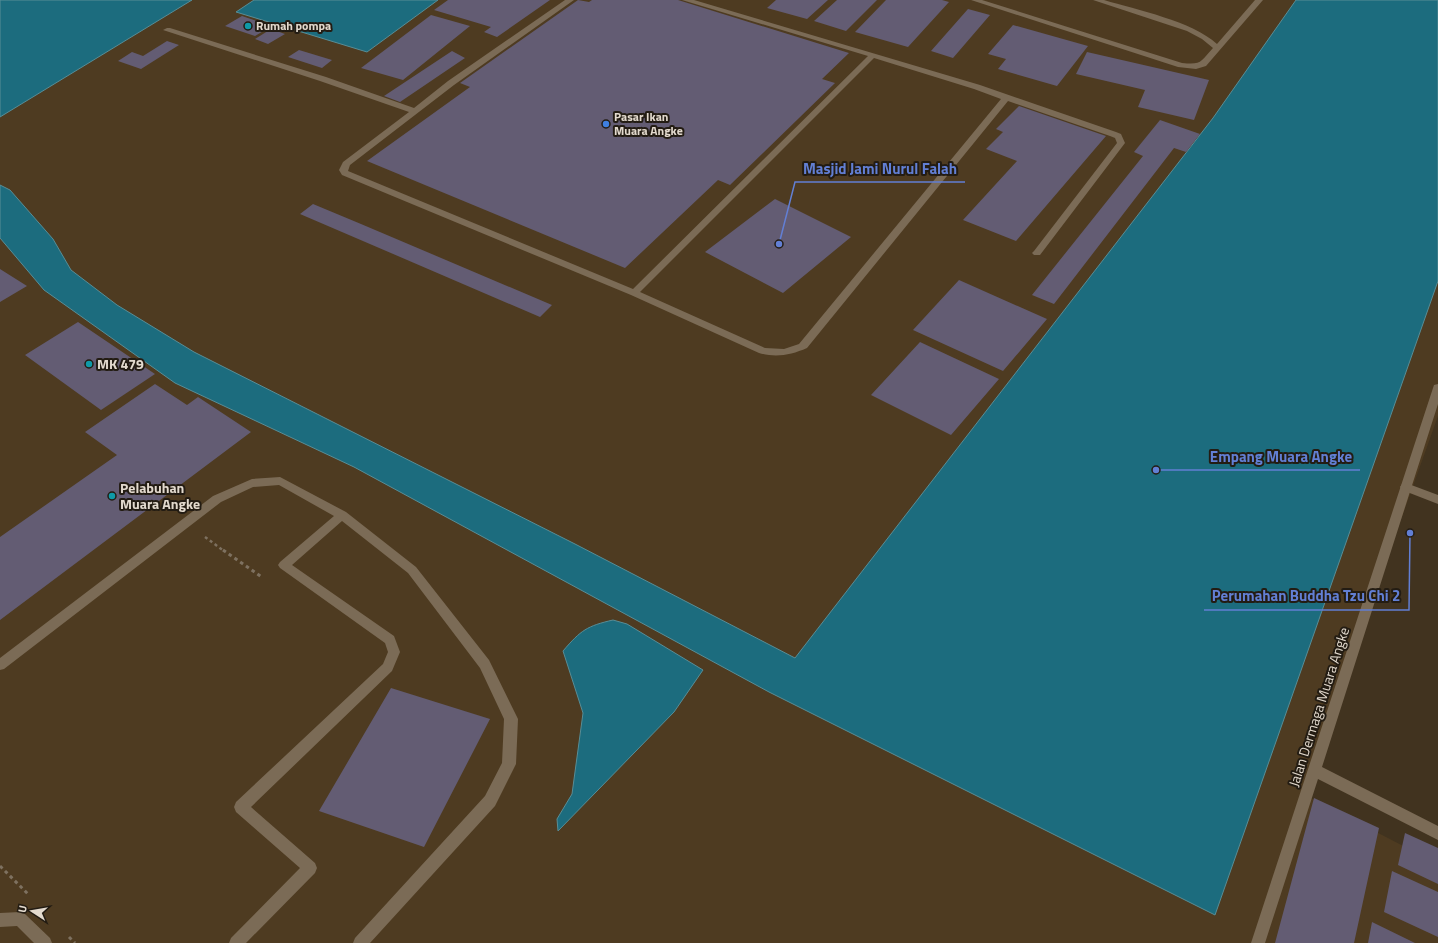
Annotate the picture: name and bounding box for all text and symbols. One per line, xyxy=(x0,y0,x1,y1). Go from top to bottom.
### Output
place label: Rumah pompa xyxy=(256,16,331,35)
marker: Rumah pompa xyxy=(243,21,253,31)
place label: Pasar Ikan Muara Angke xyxy=(614,107,683,140)
marker: Pasar Ikan Muara Angke xyxy=(601,119,611,129)
callout: Masjid Jami Nurul Falah xyxy=(795,155,965,182)
text: Masjid Jami Nurul Falah xyxy=(803,157,957,180)
place label: MK 479 xyxy=(97,353,144,374)
marker: MK 479 xyxy=(84,359,94,369)
callout: Empang Muara Angke xyxy=(1202,443,1360,470)
text: Empang Muara Angke xyxy=(1210,445,1352,468)
place label: Pelabuhan Muara Angke xyxy=(120,477,200,514)
marker: Pelabuhan Muara Angke xyxy=(107,491,117,501)
callout: Perumahan Buddha Tzu Chi 2 xyxy=(1204,583,1409,610)
text: Perumahan Buddha Tzu Chi 2 xyxy=(1212,584,1400,607)
street label: Jalan Dermaga Muara Angke xyxy=(1283,624,1354,789)
north arrow xyxy=(12,891,52,931)
text: U xyxy=(14,904,31,914)

